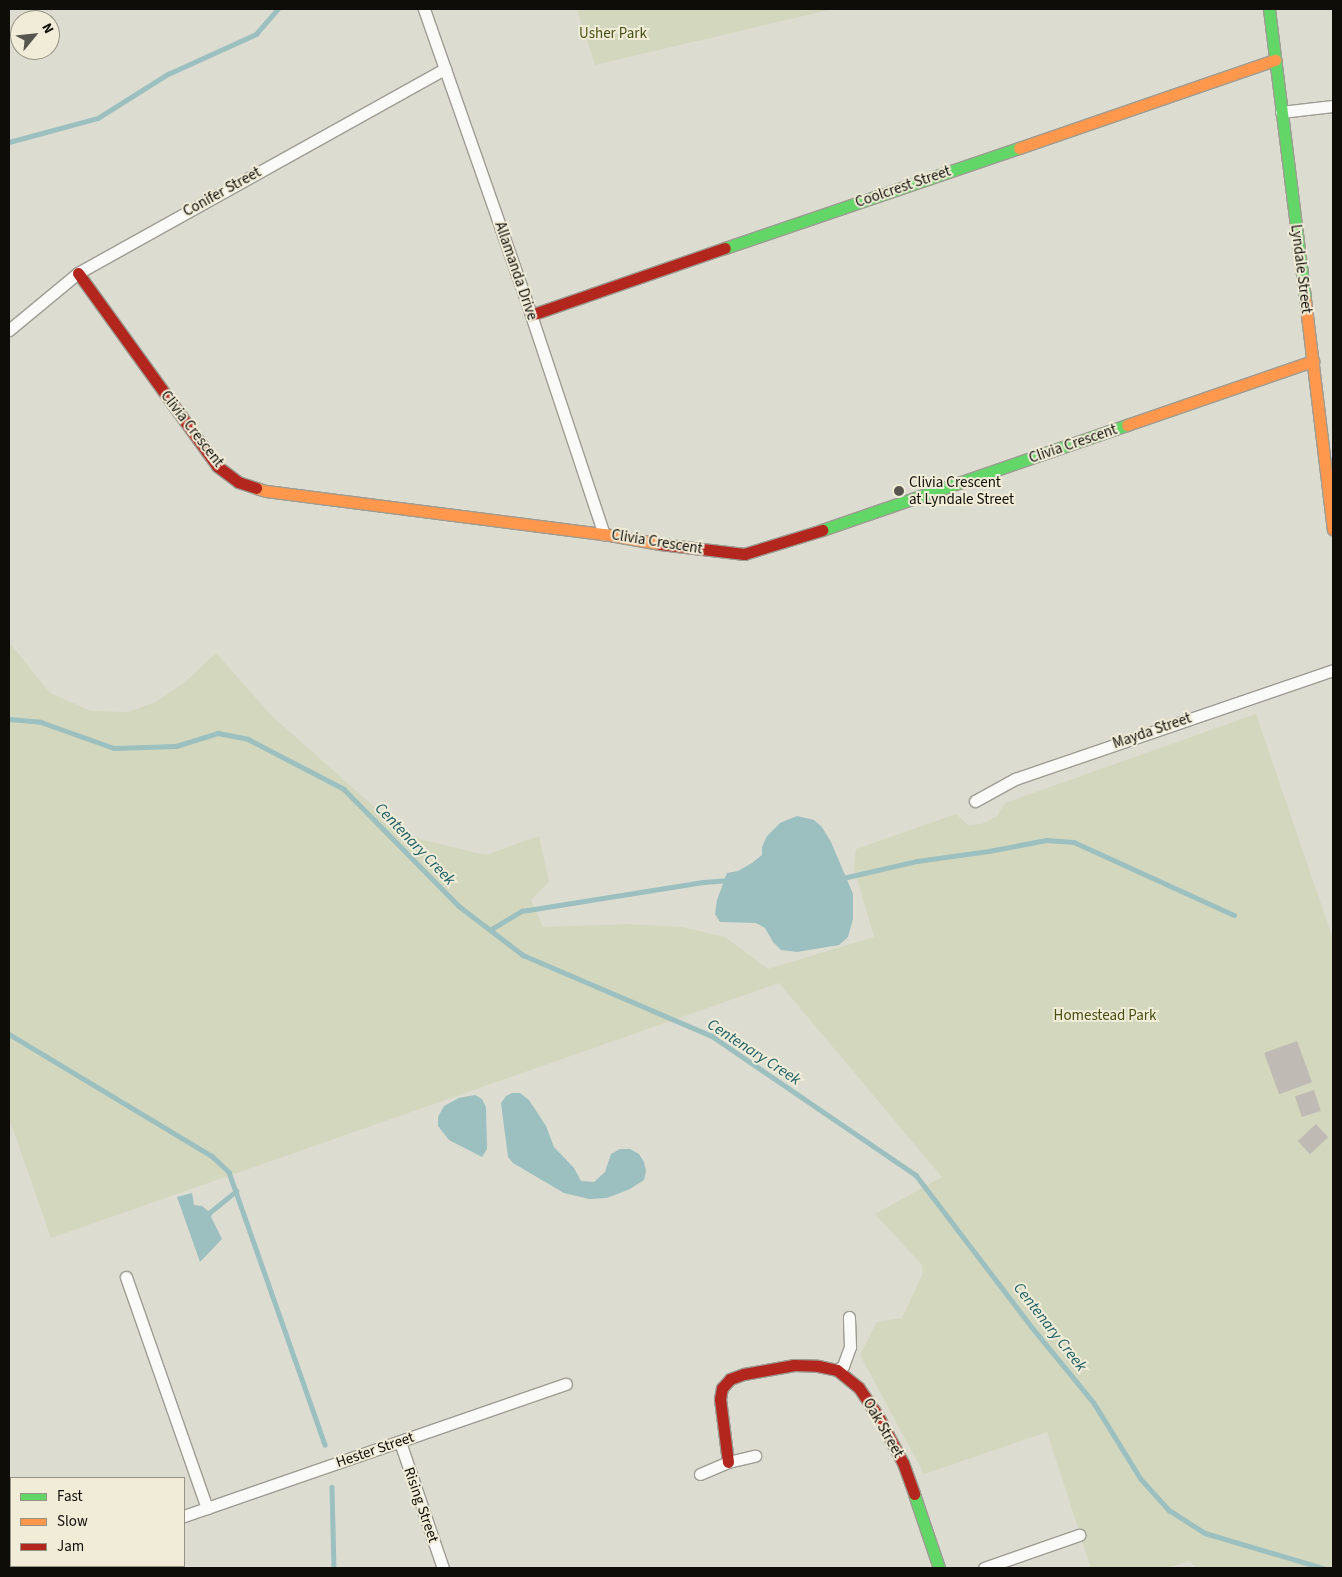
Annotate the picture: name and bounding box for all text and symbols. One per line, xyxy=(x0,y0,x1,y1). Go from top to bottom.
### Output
north arrow xyxy=(10,10,60,60)
text: N xyxy=(36,20,58,37)
park label: Usher Park xyxy=(579,25,647,43)
street label: Coolcrest Street xyxy=(853,162,953,212)
street label: Conifer Street xyxy=(180,163,264,221)
street label: Allamanda Drive xyxy=(491,219,541,323)
street label: Lyndale Street xyxy=(1287,223,1315,315)
street label: Clivia Crescent xyxy=(157,387,227,471)
street label: Clivia Crescent xyxy=(1027,421,1119,467)
place label: Clivia Crescent at Lyndale Street xyxy=(909,473,1014,508)
marker: Clivia Crescent at Lyndale Street xyxy=(893,485,905,497)
street label: Clivia Crescent xyxy=(610,526,704,558)
street label: Mayda Street xyxy=(1110,709,1194,753)
water label: Centenary Creek xyxy=(371,799,459,889)
park label: Homestead Park xyxy=(1054,1007,1156,1025)
water label: Centenary Creek xyxy=(704,1015,804,1089)
water label: Centenary Creek xyxy=(1009,1279,1091,1375)
street label: Oak Street xyxy=(859,1395,907,1461)
street label: Hester Street xyxy=(334,1428,416,1472)
street label: Rising Street xyxy=(400,1465,442,1545)
legend xyxy=(10,1477,185,1567)
text: Fast xyxy=(57,1486,83,1507)
text: Slow xyxy=(57,1511,88,1532)
text: Jam xyxy=(57,1536,84,1557)

